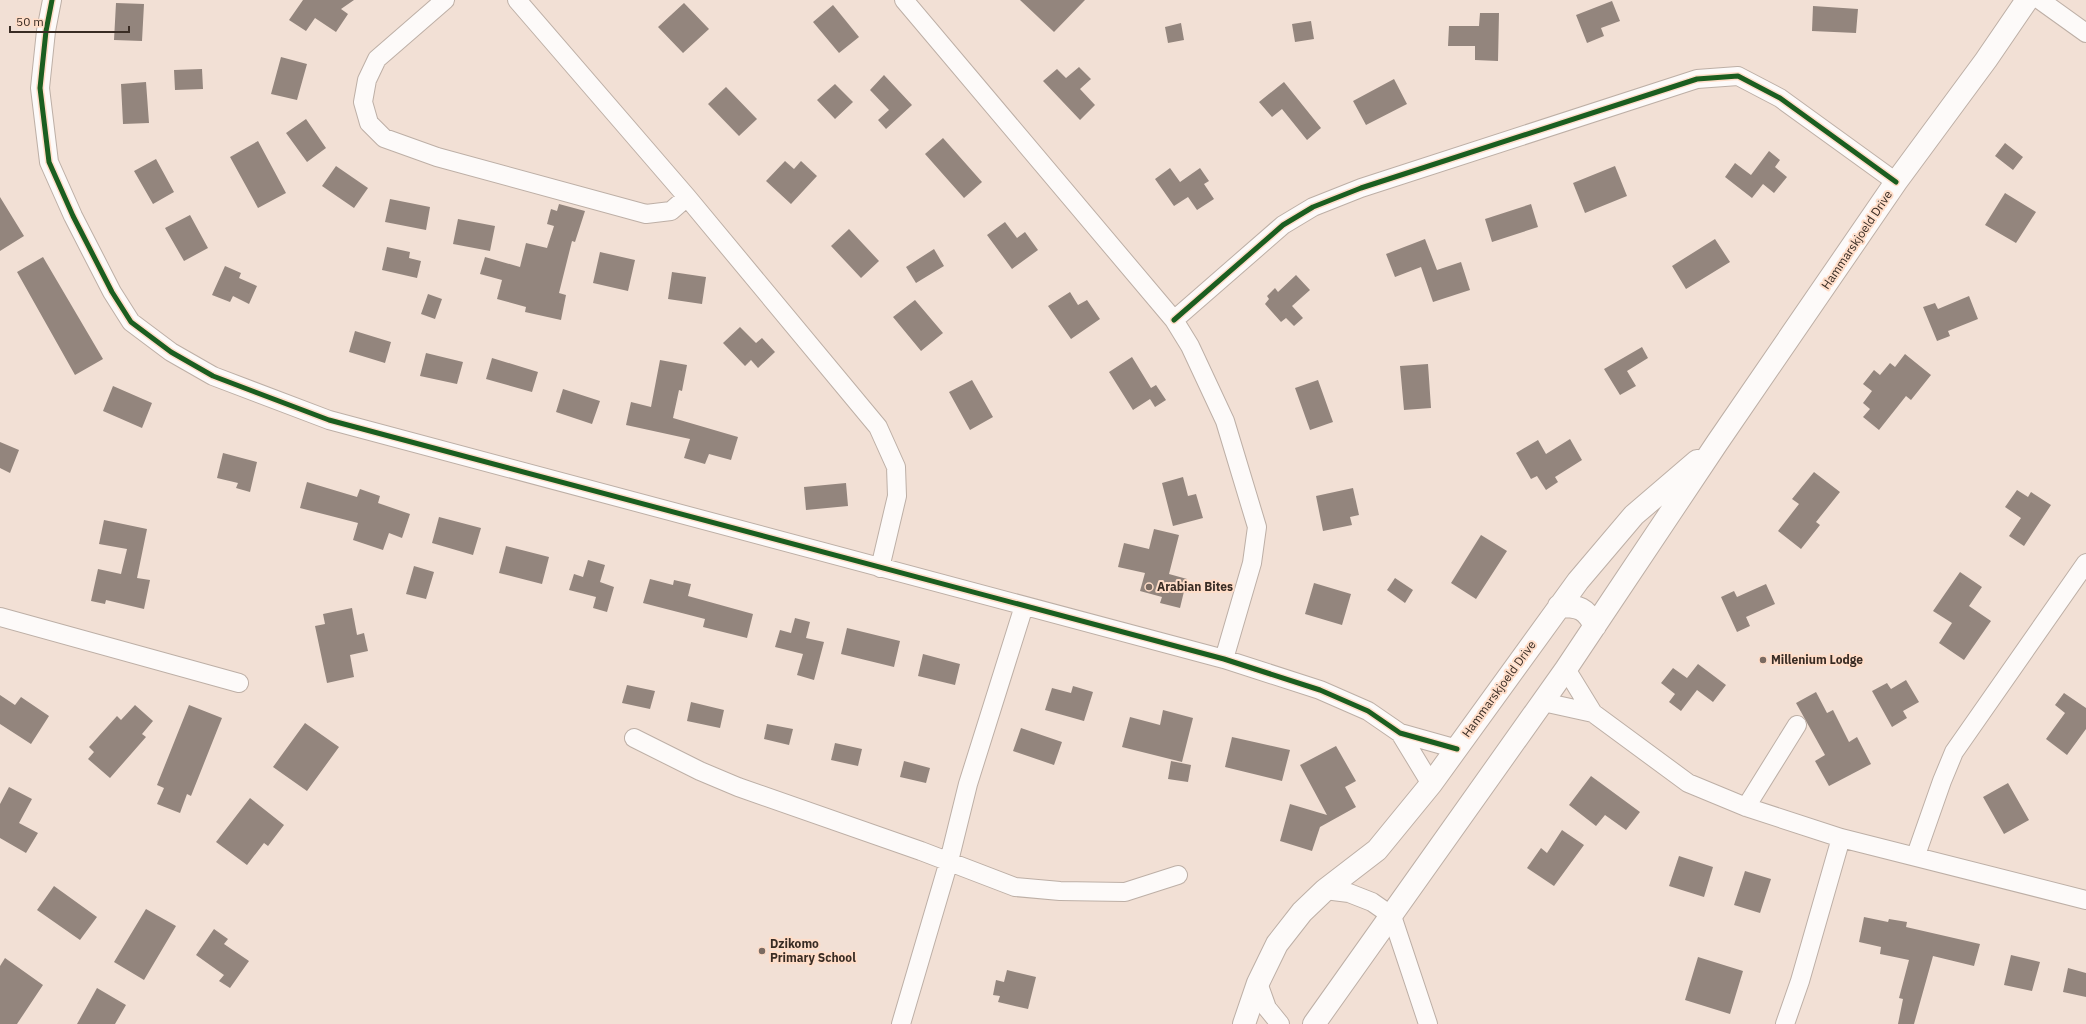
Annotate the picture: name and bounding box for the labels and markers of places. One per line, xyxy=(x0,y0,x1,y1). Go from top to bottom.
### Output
place label: Arabian Bites xyxy=(1157,579,1233,594)
marker: Arabian Bites xyxy=(1144,582,1154,592)
place label: Millenium Lodge xyxy=(1771,652,1863,667)
marker: Millenium Lodge xyxy=(1758,655,1768,665)
place label: Dzikomo Primary School xyxy=(770,936,856,965)
marker: Dzikomo Primary School xyxy=(757,946,767,956)

